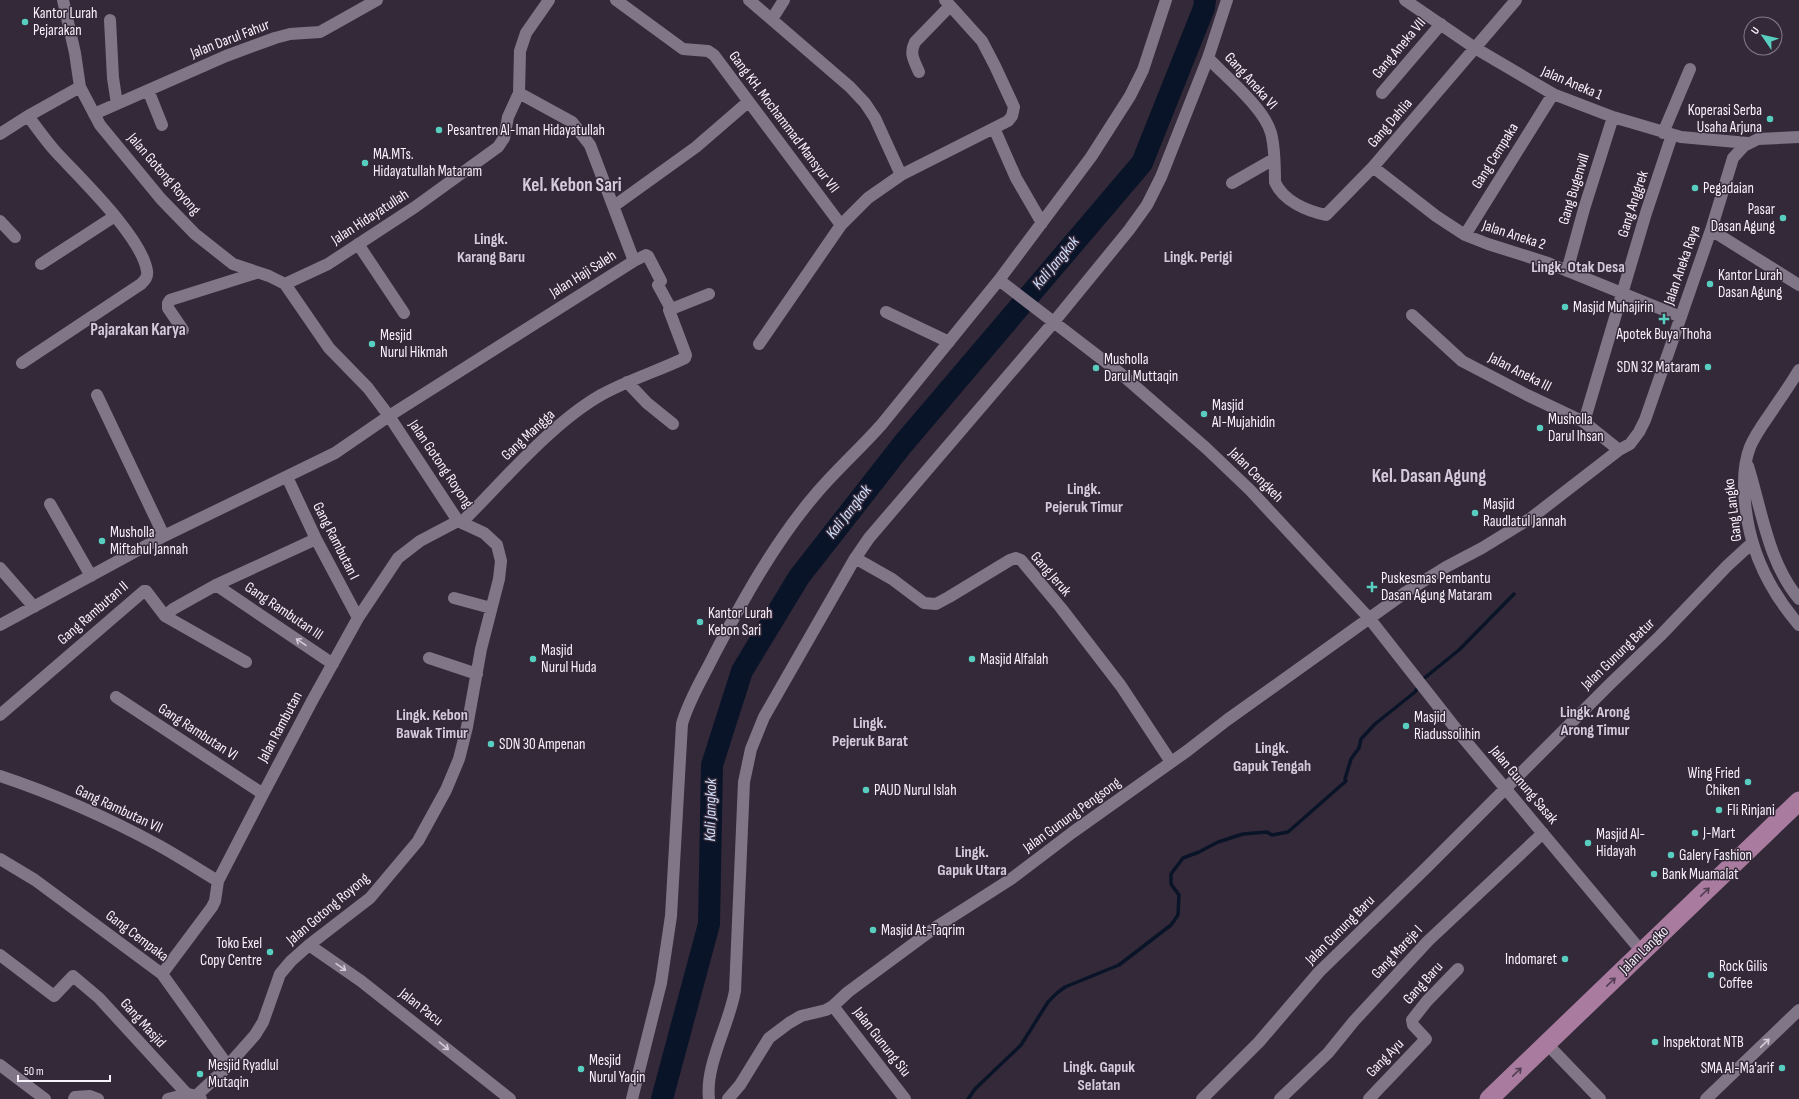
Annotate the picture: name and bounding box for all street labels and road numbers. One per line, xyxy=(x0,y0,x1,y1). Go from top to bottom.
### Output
street label: Gang Aneka VII xyxy=(1368,14,1430,82)
street label: Jalan Darul Fahur xyxy=(187,15,273,63)
street label: Gang KH. Mochammad Mansyur VII xyxy=(724,47,844,197)
street label: Gang Aneka VI xyxy=(1220,48,1282,114)
street label: Jalan Aneka 1 xyxy=(1538,61,1606,105)
street label: Gang Dahlia xyxy=(1363,94,1417,152)
street label: Gang Cempaka xyxy=(1467,119,1523,193)
street label: Jalan Gotong Royong xyxy=(123,128,205,219)
street label: Gang Bugenvill xyxy=(1554,151,1594,227)
street label: Gang Anggrek xyxy=(1613,168,1653,240)
street label: Jalan Hidayatullah xyxy=(327,185,412,250)
street label: Jalan Aneka 2 xyxy=(1479,216,1548,254)
street label: Jalan Aneka Raya xyxy=(1659,222,1705,308)
street label: Jalan Haji Saleh xyxy=(545,246,620,302)
street label: Jalan Aneka III xyxy=(1484,348,1555,396)
street label: Gang Mangga xyxy=(497,405,559,465)
street label: Jalan Gotong Royong xyxy=(404,415,478,512)
street label: Jalan Cengkeh xyxy=(1224,443,1287,506)
street label: Gang Langko xyxy=(1720,477,1746,543)
street label: Gang Rambutan I xyxy=(308,499,364,583)
street label: Gang Jeruk xyxy=(1026,548,1076,601)
street label: Gang Rambutan II xyxy=(54,577,132,649)
street label: Gang Rambutan III xyxy=(241,578,327,644)
street label: Jalan Gunung Batur xyxy=(1576,614,1659,695)
street label: Jalan Rambutan xyxy=(253,688,307,767)
street label: Gang Rambutan VI xyxy=(154,699,242,765)
street label: Jalan Gunung Sasak xyxy=(1485,741,1562,828)
street label: Jalan Gunung Pengsong xyxy=(1019,773,1125,857)
street label: Gang Rambutan VII xyxy=(72,780,166,838)
street label: Jalan Gotong Royong xyxy=(282,869,373,950)
street label: Jalan Gunung Baru xyxy=(1301,891,1379,969)
street label: Gang Cempaka xyxy=(102,906,173,966)
street label: Gang Mareje I xyxy=(1367,921,1427,983)
street label: Jalan Langko xyxy=(1614,922,1673,979)
street label: Gang Baru xyxy=(1399,958,1447,1008)
street label: Jalan Pacu xyxy=(395,983,447,1030)
street label: Gang Masjid xyxy=(116,994,170,1052)
street label: Jalan Gunung Siu xyxy=(848,1003,915,1081)
street label: Gang Ayu xyxy=(1362,1035,1408,1081)

